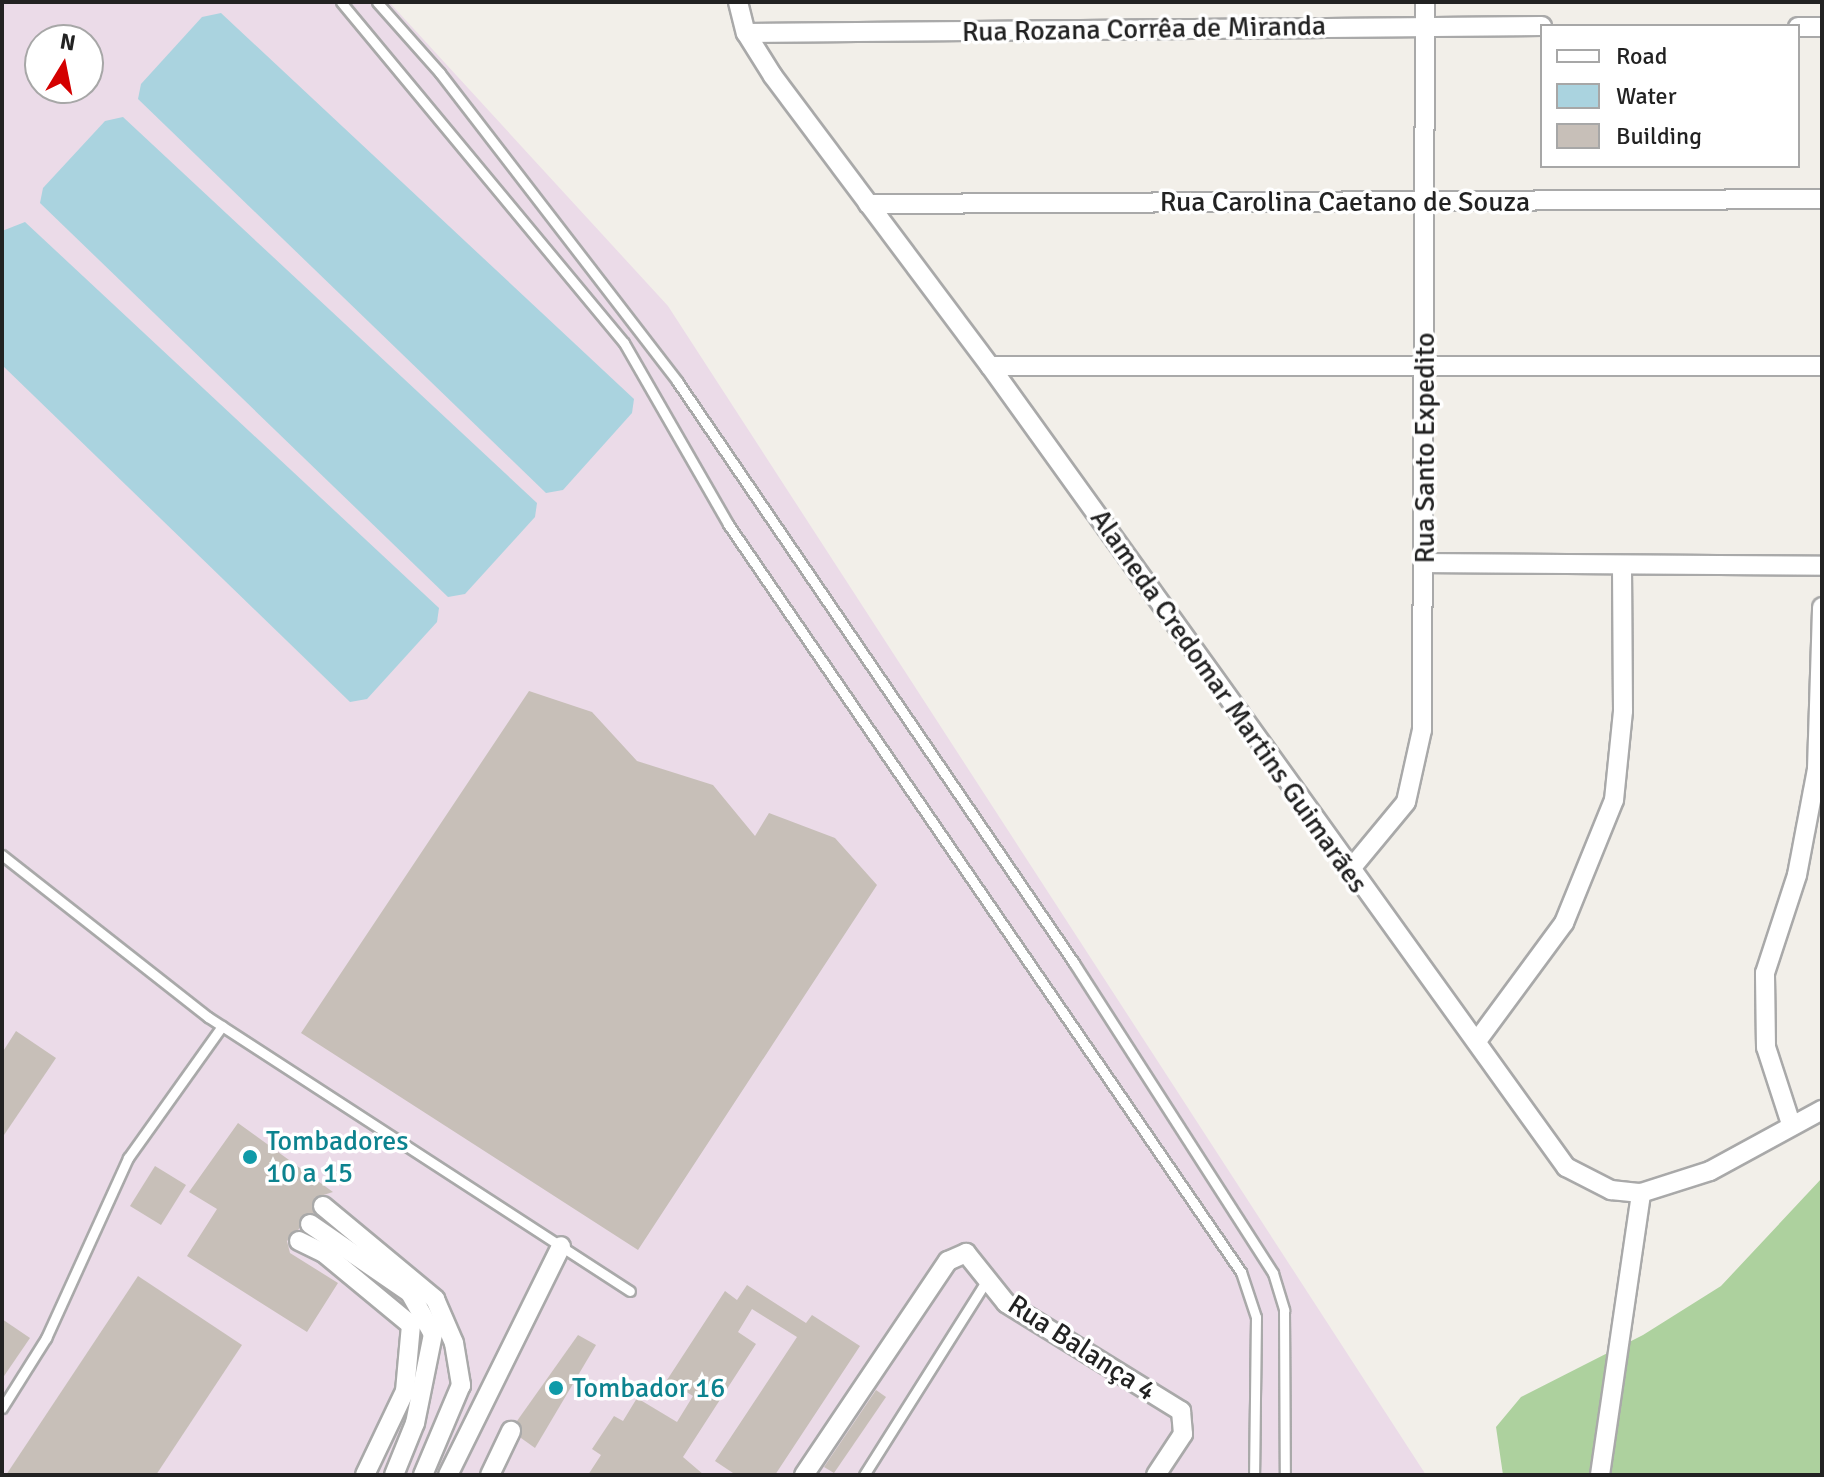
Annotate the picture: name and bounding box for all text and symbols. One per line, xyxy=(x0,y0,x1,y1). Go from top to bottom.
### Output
street label: Rua Rozana Corrêa de Miranda xyxy=(962,9,1326,49)
north arrow xyxy=(24,24,104,104)
legend xyxy=(1540,24,1800,168)
text: N xyxy=(58,27,78,56)
text: Road xyxy=(1616,41,1667,71)
text: Water xyxy=(1616,81,1676,111)
text: Building xyxy=(1616,121,1702,151)
street label: Rua Carolina Caetano de Souza xyxy=(1160,185,1530,219)
street label: Rua Santo Expedito xyxy=(1408,332,1442,564)
street label: Alameda Credomar Martins Guimarães xyxy=(1083,503,1375,899)
place label: Tombadores 10 a 15 xyxy=(266,1124,409,1190)
marker: Tombadores 10 a 15 xyxy=(241,1148,259,1166)
street label: Rua Balança 4 xyxy=(1002,1288,1162,1408)
place label: Tombador 16 xyxy=(572,1371,725,1405)
marker: Tombador 16 xyxy=(547,1379,565,1397)

